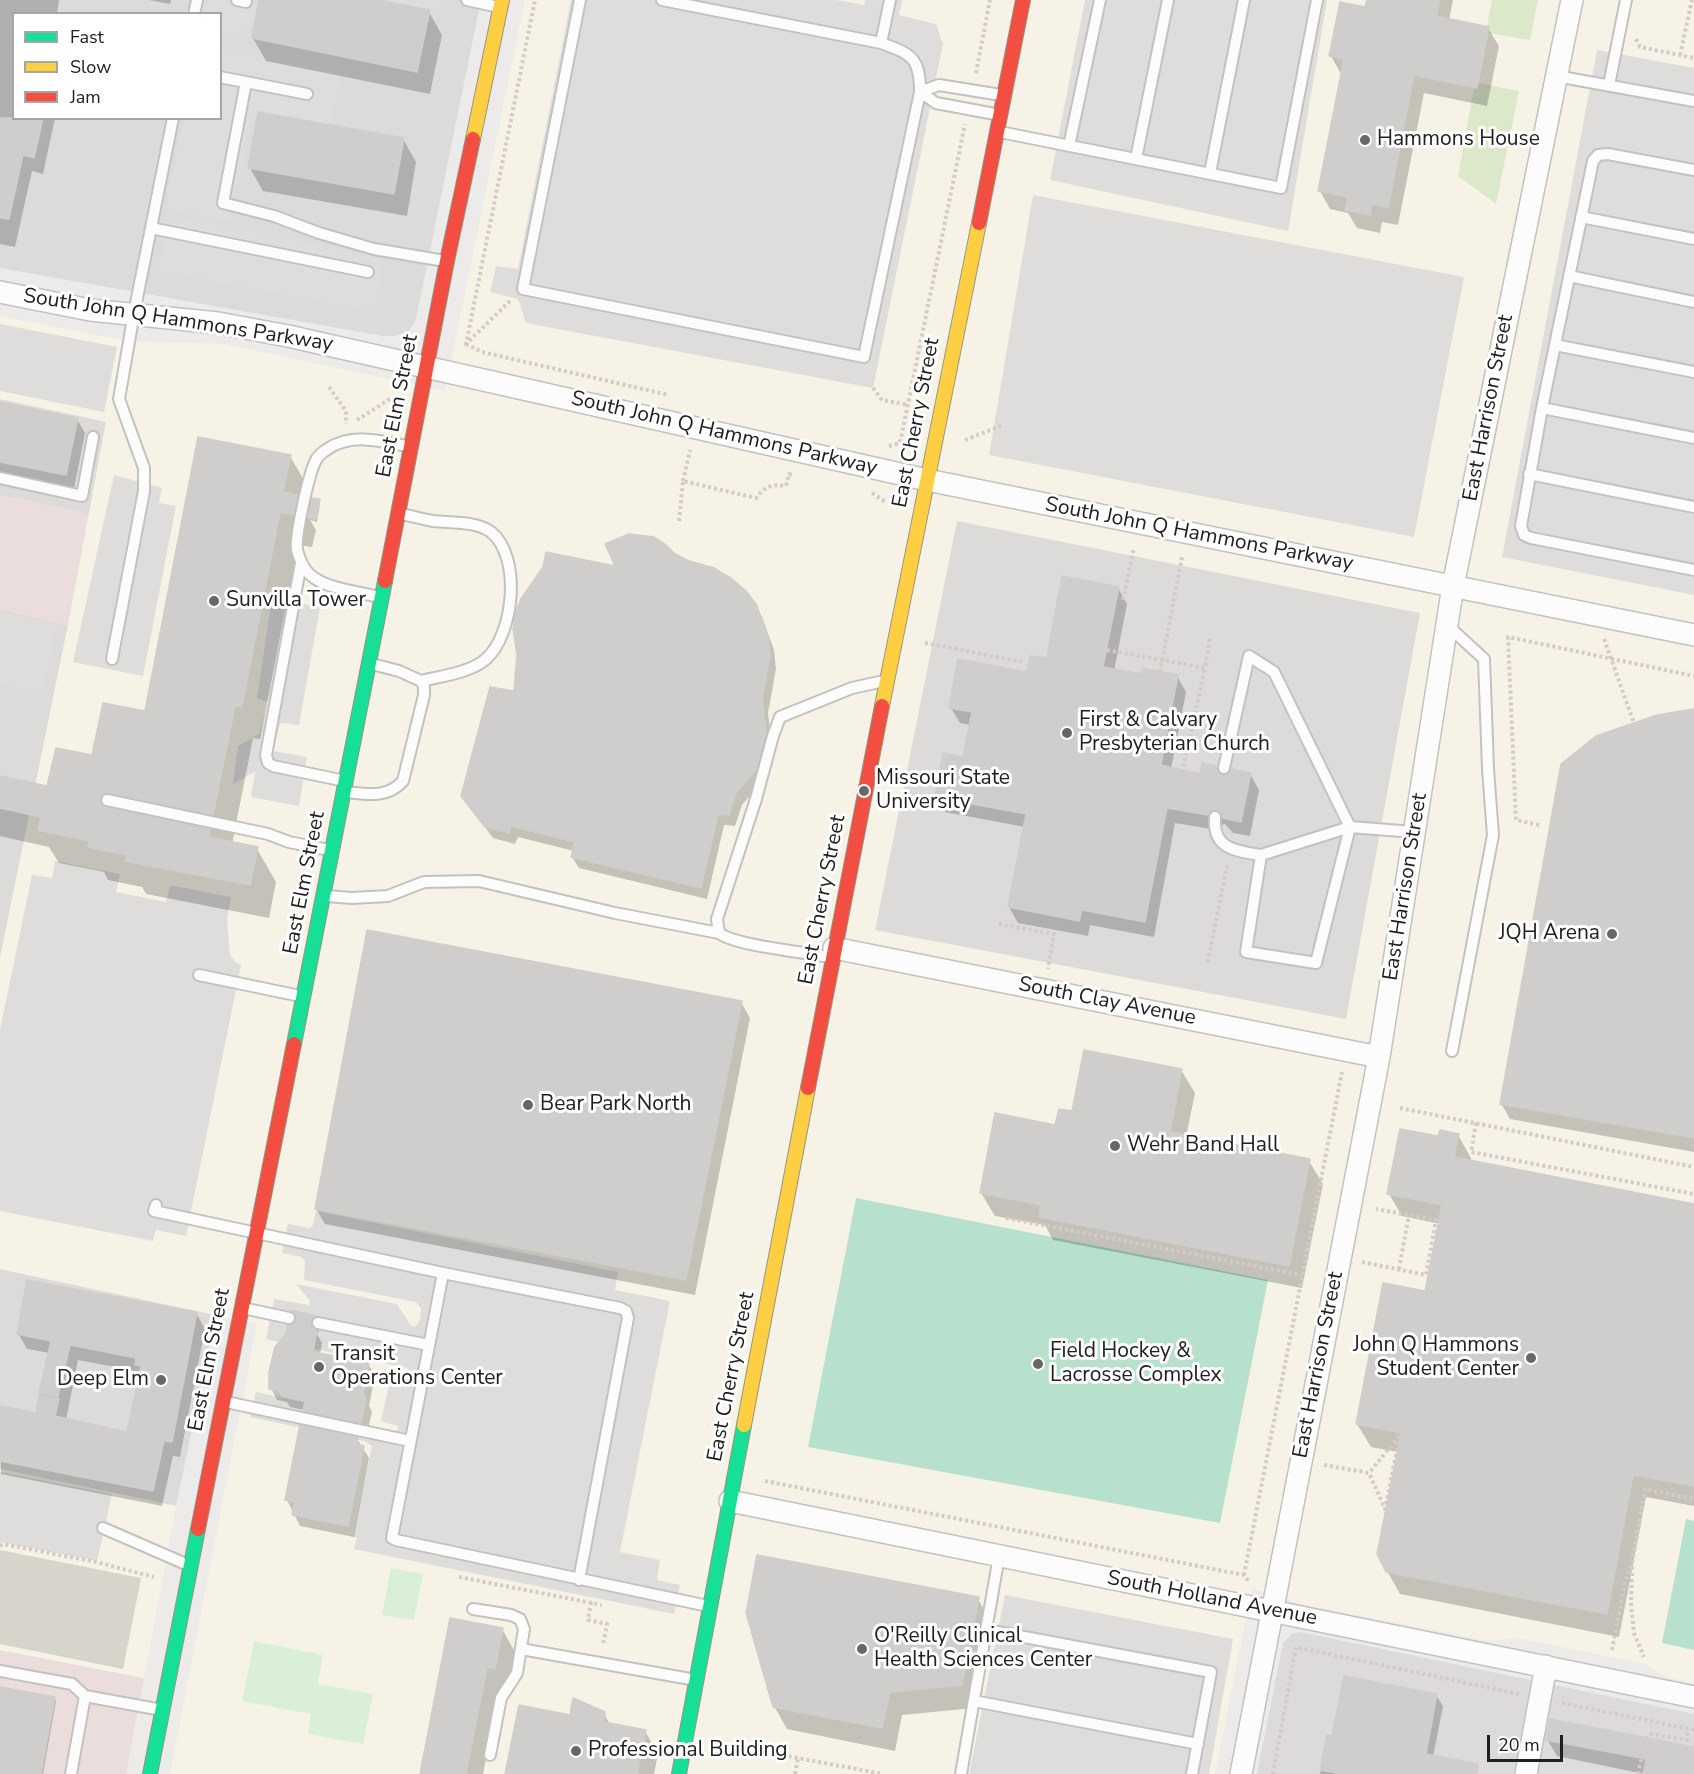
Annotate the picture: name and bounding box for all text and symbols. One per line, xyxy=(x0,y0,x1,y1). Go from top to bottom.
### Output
legend xyxy=(12,12,222,120)
text: Fast xyxy=(70,25,104,49)
text: Slow xyxy=(70,55,111,79)
text: Jam xyxy=(70,85,101,109)
place label: Hammons House xyxy=(1377,127,1540,153)
marker: Hammons House xyxy=(1358,133,1372,147)
street label: South John Q Hammons Parkway xyxy=(21,284,335,358)
street label: East Harrison Street xyxy=(1459,313,1519,503)
street label: East Elm Street xyxy=(372,332,424,480)
street label: East Cherry Street xyxy=(888,336,946,510)
street label: South John Q Hammons Parkway xyxy=(569,386,879,482)
street label: South John Q Hammons Parkway xyxy=(1043,493,1355,577)
place label: Sunvilla Tower xyxy=(226,588,366,614)
marker: Sunvilla Tower xyxy=(207,594,221,608)
place label: First & Calvary Presbyterian Church xyxy=(1079,708,1270,758)
marker: First & Calvary Presbyterian Church xyxy=(1060,726,1074,740)
place label: Missouri State University xyxy=(876,766,1010,816)
marker: Missouri State University xyxy=(857,784,871,798)
street label: East Harrison Street xyxy=(1379,792,1433,982)
street label: East Elm Street xyxy=(279,809,331,957)
street label: East Cherry Street xyxy=(794,813,852,987)
place label: JQH Arena xyxy=(1499,921,1600,947)
marker: JQH Arena xyxy=(1605,927,1619,941)
street label: South Clay Avenue xyxy=(1016,972,1198,1032)
place label: Bear Park North xyxy=(540,1092,691,1118)
marker: Bear Park North xyxy=(521,1098,535,1112)
place label: Wehr Band Hall xyxy=(1127,1133,1279,1159)
marker: Wehr Band Hall xyxy=(1108,1139,1122,1153)
street label: East Harrison Street xyxy=(1289,1270,1349,1460)
street label: East Elm Street xyxy=(184,1286,236,1434)
street label: East Cherry Street xyxy=(703,1290,761,1464)
place label: John Q Hammons Student Center xyxy=(1353,1333,1519,1383)
place label: Field Hockey & Lacrosse Complex xyxy=(1050,1339,1222,1389)
place label: Transit Operations Center xyxy=(331,1342,503,1392)
marker: John Q Hammons Student Center xyxy=(1524,1351,1538,1365)
marker: Field Hockey & Lacrosse Complex xyxy=(1031,1357,1045,1371)
marker: Transit Operations Center xyxy=(312,1360,326,1374)
place label: Deep Elm xyxy=(57,1367,149,1393)
marker: Deep Elm xyxy=(154,1373,168,1387)
street label: South Holland Avenue xyxy=(1105,1566,1319,1632)
place label: O'Reilly Clinical Health Sciences Center xyxy=(874,1624,1092,1674)
marker: O'Reilly Clinical Health Sciences Center xyxy=(855,1642,869,1656)
scale bar xyxy=(1490,1723,1566,1761)
text: 20 m xyxy=(1498,1733,1540,1757)
place label: Professional Building xyxy=(588,1738,788,1764)
marker: Professional Building xyxy=(569,1744,583,1758)

